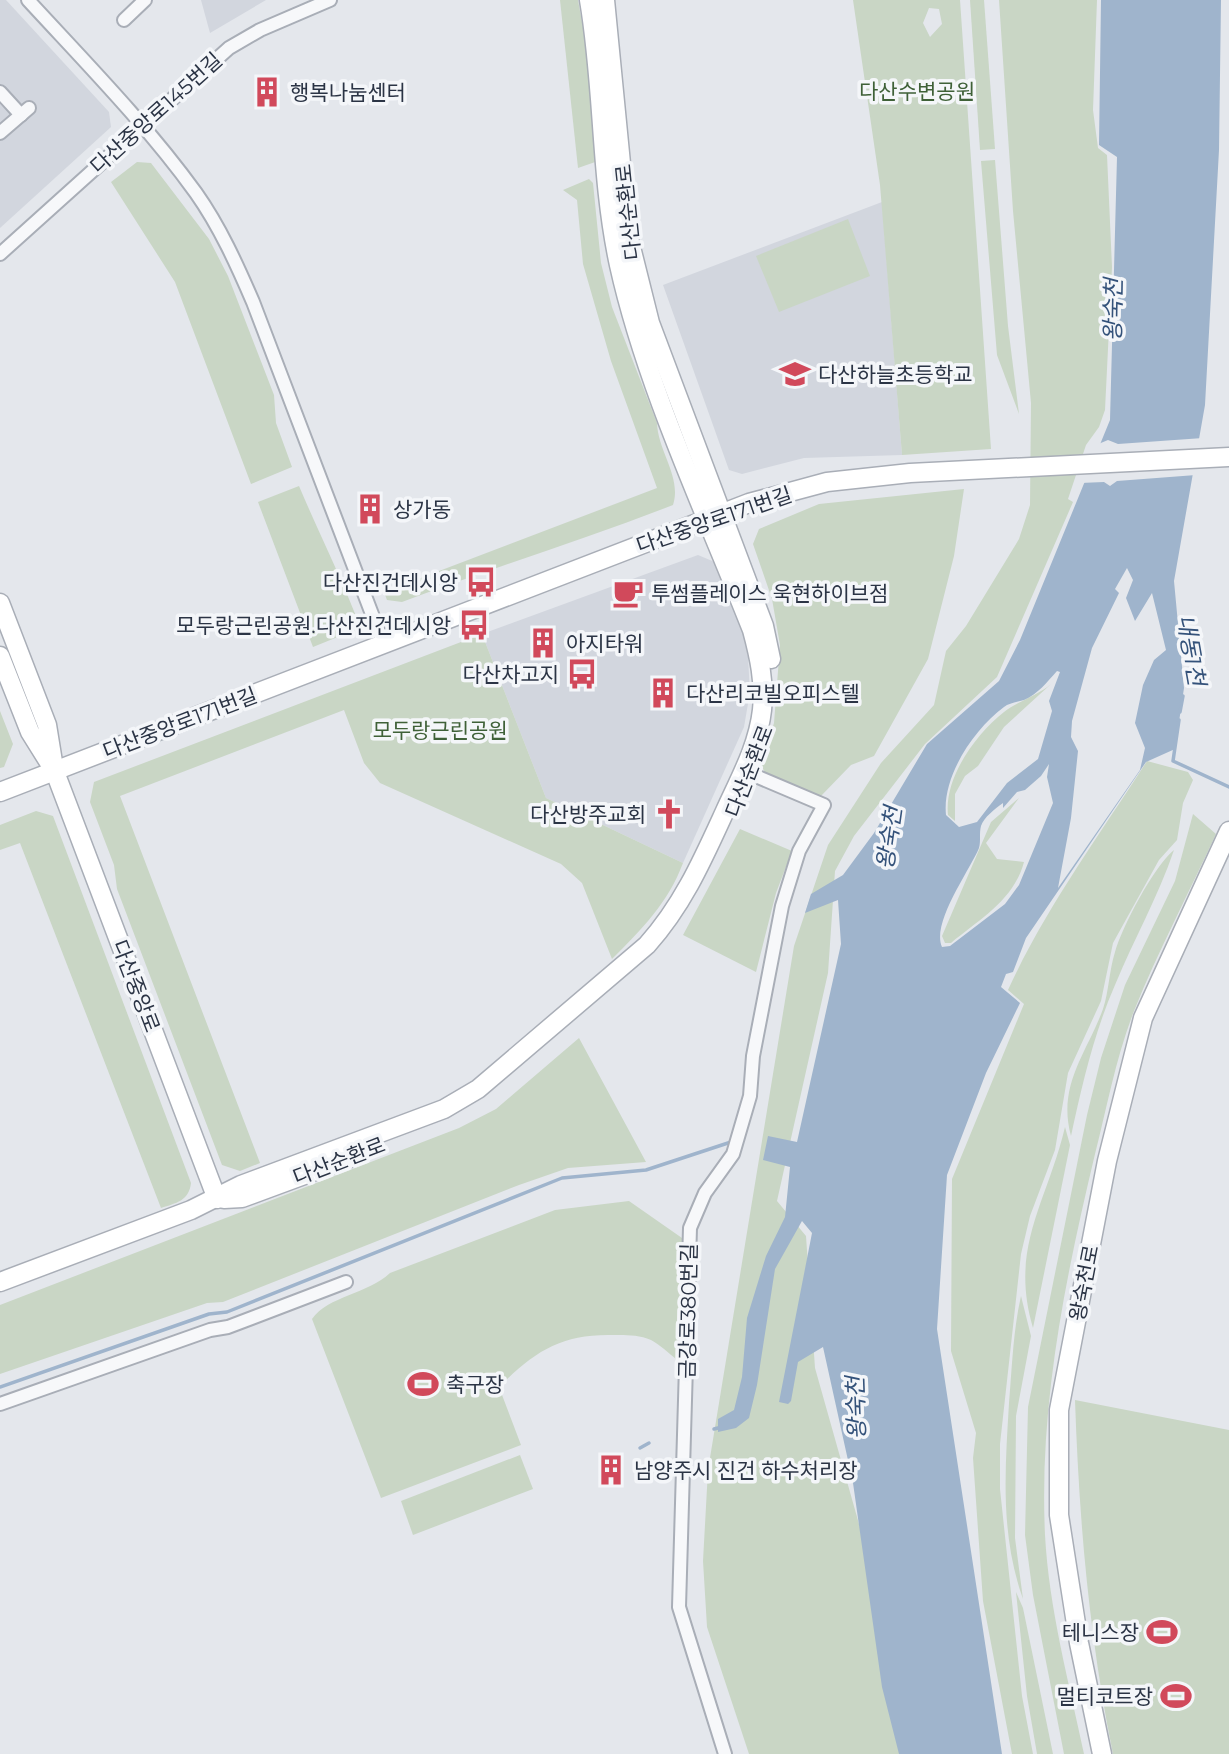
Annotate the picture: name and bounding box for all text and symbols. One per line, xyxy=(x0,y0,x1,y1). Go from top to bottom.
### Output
street label: 다산중앙로145번길 xyxy=(85,47,227,179)
building icon: 행복나눔센터 xyxy=(250,75,284,109)
park label: 다산수변공원 xyxy=(859,79,975,104)
place label: 행복나눔센터 xyxy=(290,80,406,105)
street label: 다산순환로 xyxy=(611,163,645,261)
water label: 왕숙천 xyxy=(1098,275,1128,342)
school or university icon: 다산하늘초등학교 xyxy=(778,357,812,391)
place label: 다산하늘초등학교 xyxy=(818,362,973,387)
street label: 다산중앙로171번길 xyxy=(633,482,795,558)
building icon: 상가동 xyxy=(353,492,387,526)
place label: 상가동 xyxy=(393,497,451,522)
bus stop icon: 다산진건데시앙 xyxy=(464,565,498,599)
place label: 다산진건데시앙 xyxy=(323,570,458,595)
cafe icon: 투썸플레이스 욱현하이브점 xyxy=(611,576,645,610)
place label: 투썸플레이스 욱현하이브점 xyxy=(651,581,888,606)
bus stop icon: 모두랑근린공원.다산진건데시앙 xyxy=(457,608,491,642)
water label: 내동1천 xyxy=(1171,612,1212,691)
place label: 모두랑근린공원.다산진건데시앙 xyxy=(176,613,451,638)
building icon: 아지타워 xyxy=(526,626,560,660)
place label: 아지타워 xyxy=(566,631,643,656)
bus stop icon: 다산차고지 xyxy=(565,657,599,691)
place label: 다산차고지 xyxy=(462,662,559,687)
building icon: 다산리코빌오피스텔 xyxy=(646,676,680,710)
place label: 다산리코빌오피스텔 xyxy=(686,681,860,706)
street label: 다산중앙로171번길 xyxy=(99,682,261,764)
park label: 모두랑근린공원 xyxy=(372,718,508,743)
street label: 다산순환로 xyxy=(720,721,778,821)
church icon: 다산방주교회 xyxy=(652,797,686,831)
place label: 다산방주교회 xyxy=(530,802,646,827)
water label: 왕숙천 xyxy=(871,802,908,871)
street label: 다산중앙로 xyxy=(107,936,165,1036)
street label: 다산순환로 xyxy=(289,1132,389,1190)
street label: 금강로380번길 xyxy=(674,1243,702,1379)
street label: 왕숙천로 xyxy=(1064,1243,1104,1323)
sports icon: 축구장 xyxy=(406,1367,440,1401)
place label: 축구장 xyxy=(446,1372,504,1397)
water label: 왕숙천 xyxy=(841,1373,871,1440)
building icon: 남양주시 진건 하수처리장 xyxy=(594,1453,628,1487)
place label: 남양주시 진건 하수처리장 xyxy=(634,1458,858,1483)
sports icon: 테니스장 xyxy=(1145,1615,1179,1649)
place label: 테니스장 xyxy=(1062,1620,1139,1645)
sports icon: 멀티코트장 xyxy=(1159,1679,1193,1713)
place label: 멀티코트장 xyxy=(1056,1684,1153,1709)

